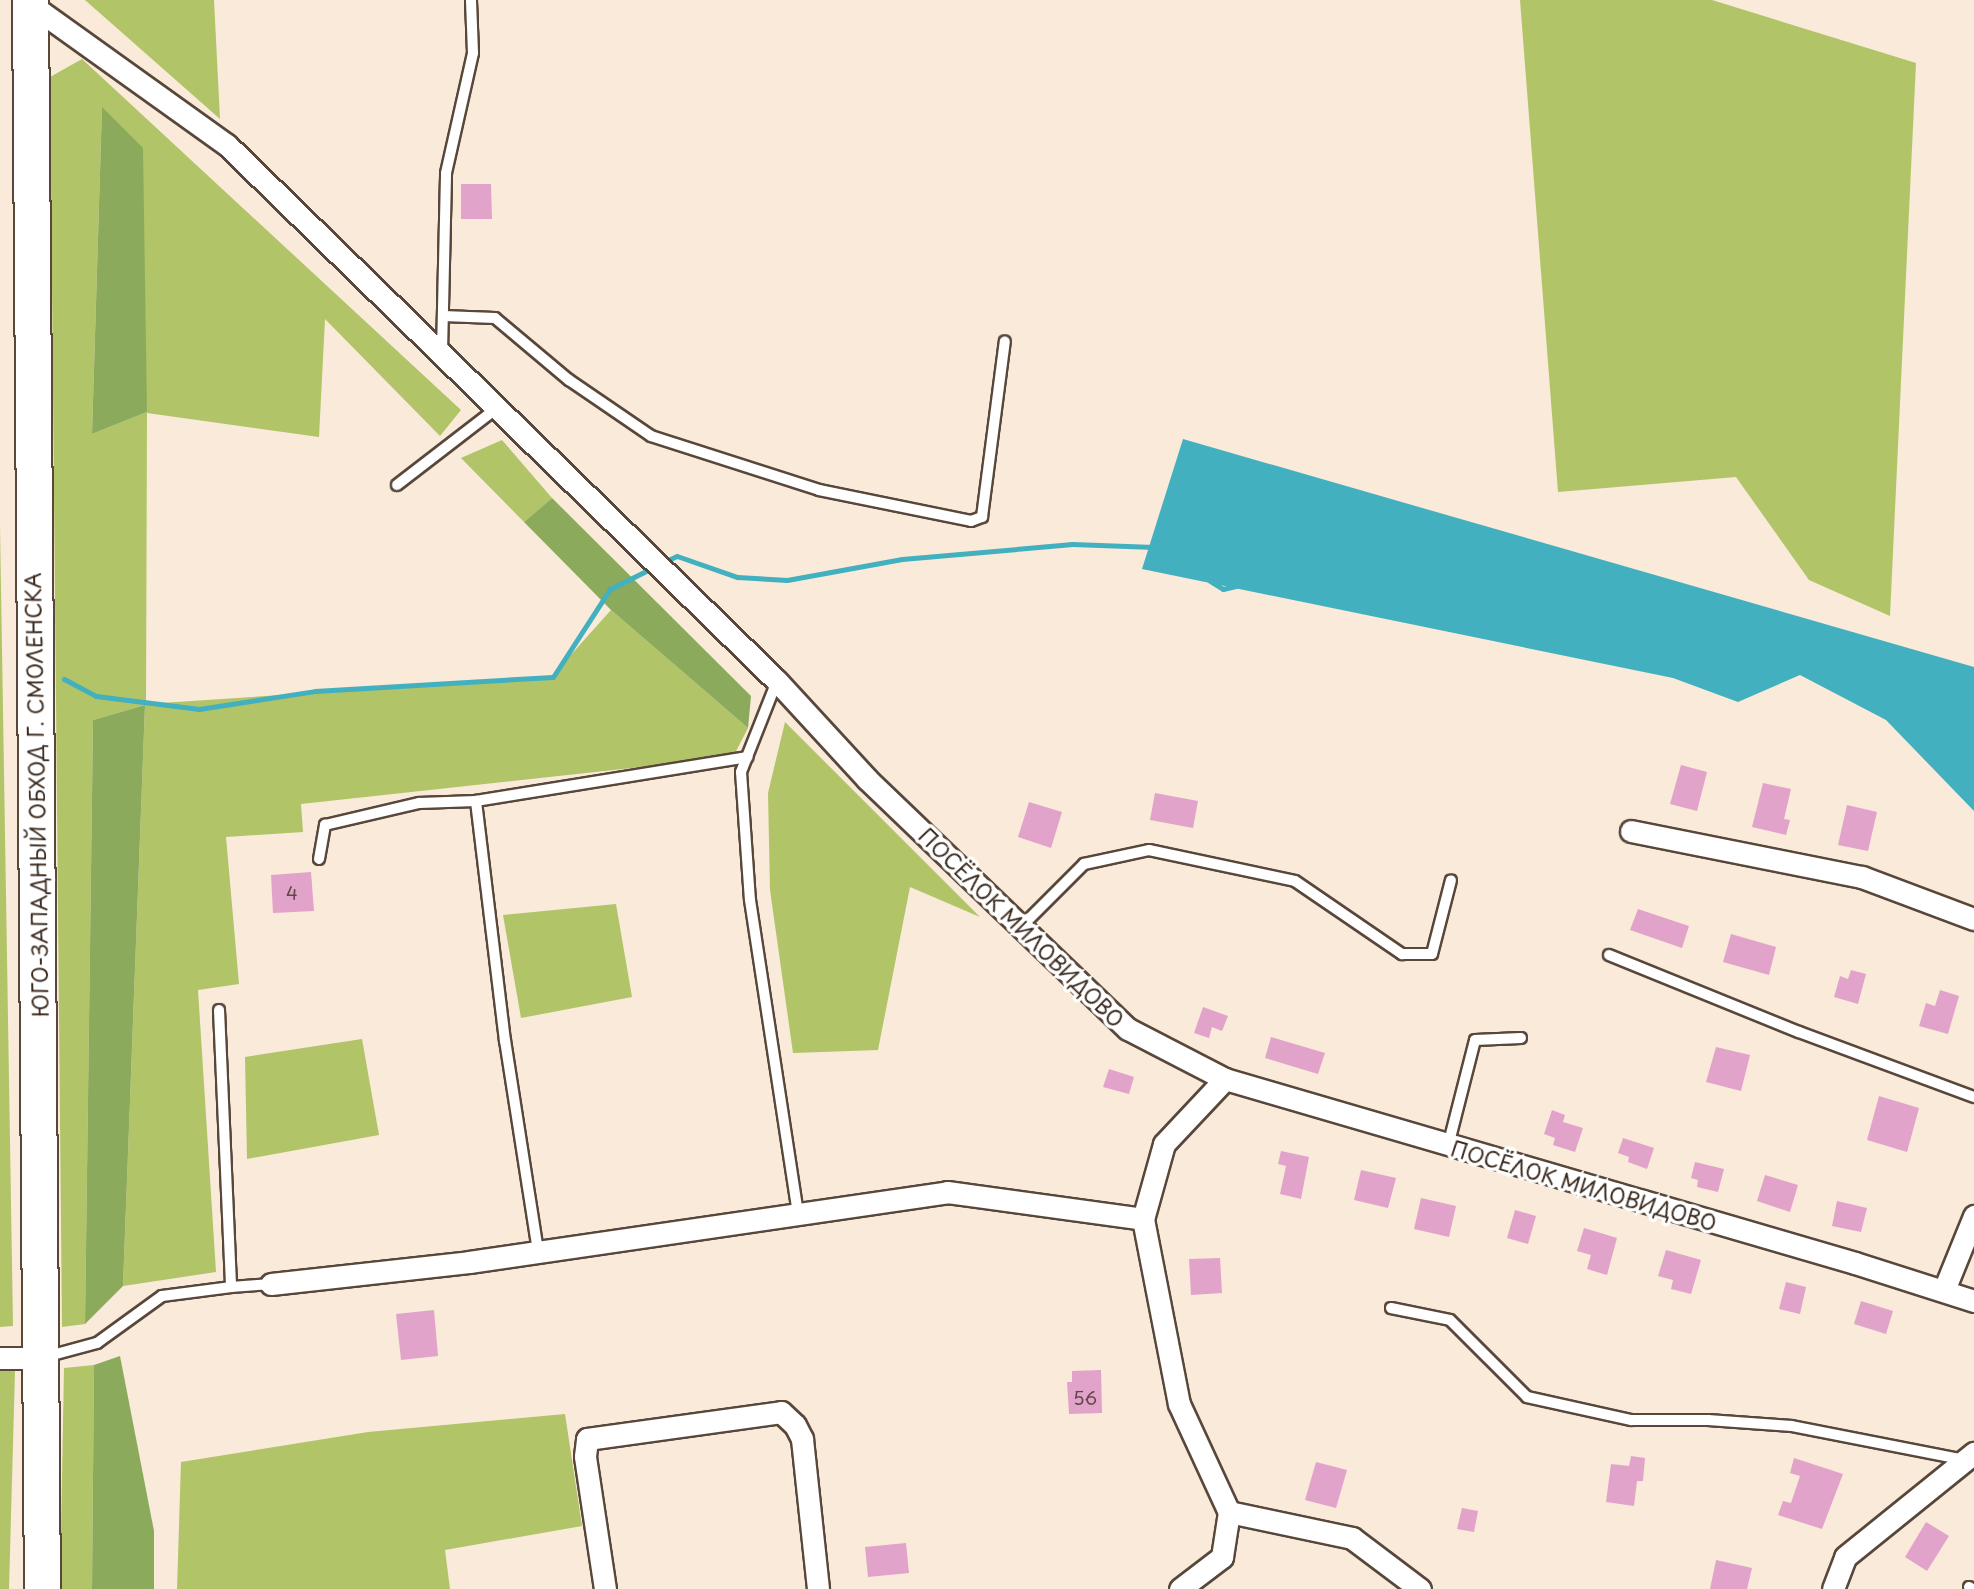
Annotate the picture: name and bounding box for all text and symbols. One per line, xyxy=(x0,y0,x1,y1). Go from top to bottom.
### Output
street label: ЮГО-ЗАПАДНЫЙ ОБХОД Г. СМОЛЕНСКА xyxy=(19,571,53,1019)
street label: ПОСЁЛОК МИЛОВИДОВО xyxy=(914,822,1130,1032)
house number: 4 xyxy=(286,882,298,904)
street label: ПОСЁЛОК МИЛОВИДОВО xyxy=(1448,1135,1720,1235)
house number: 56 xyxy=(1073,1387,1097,1409)

